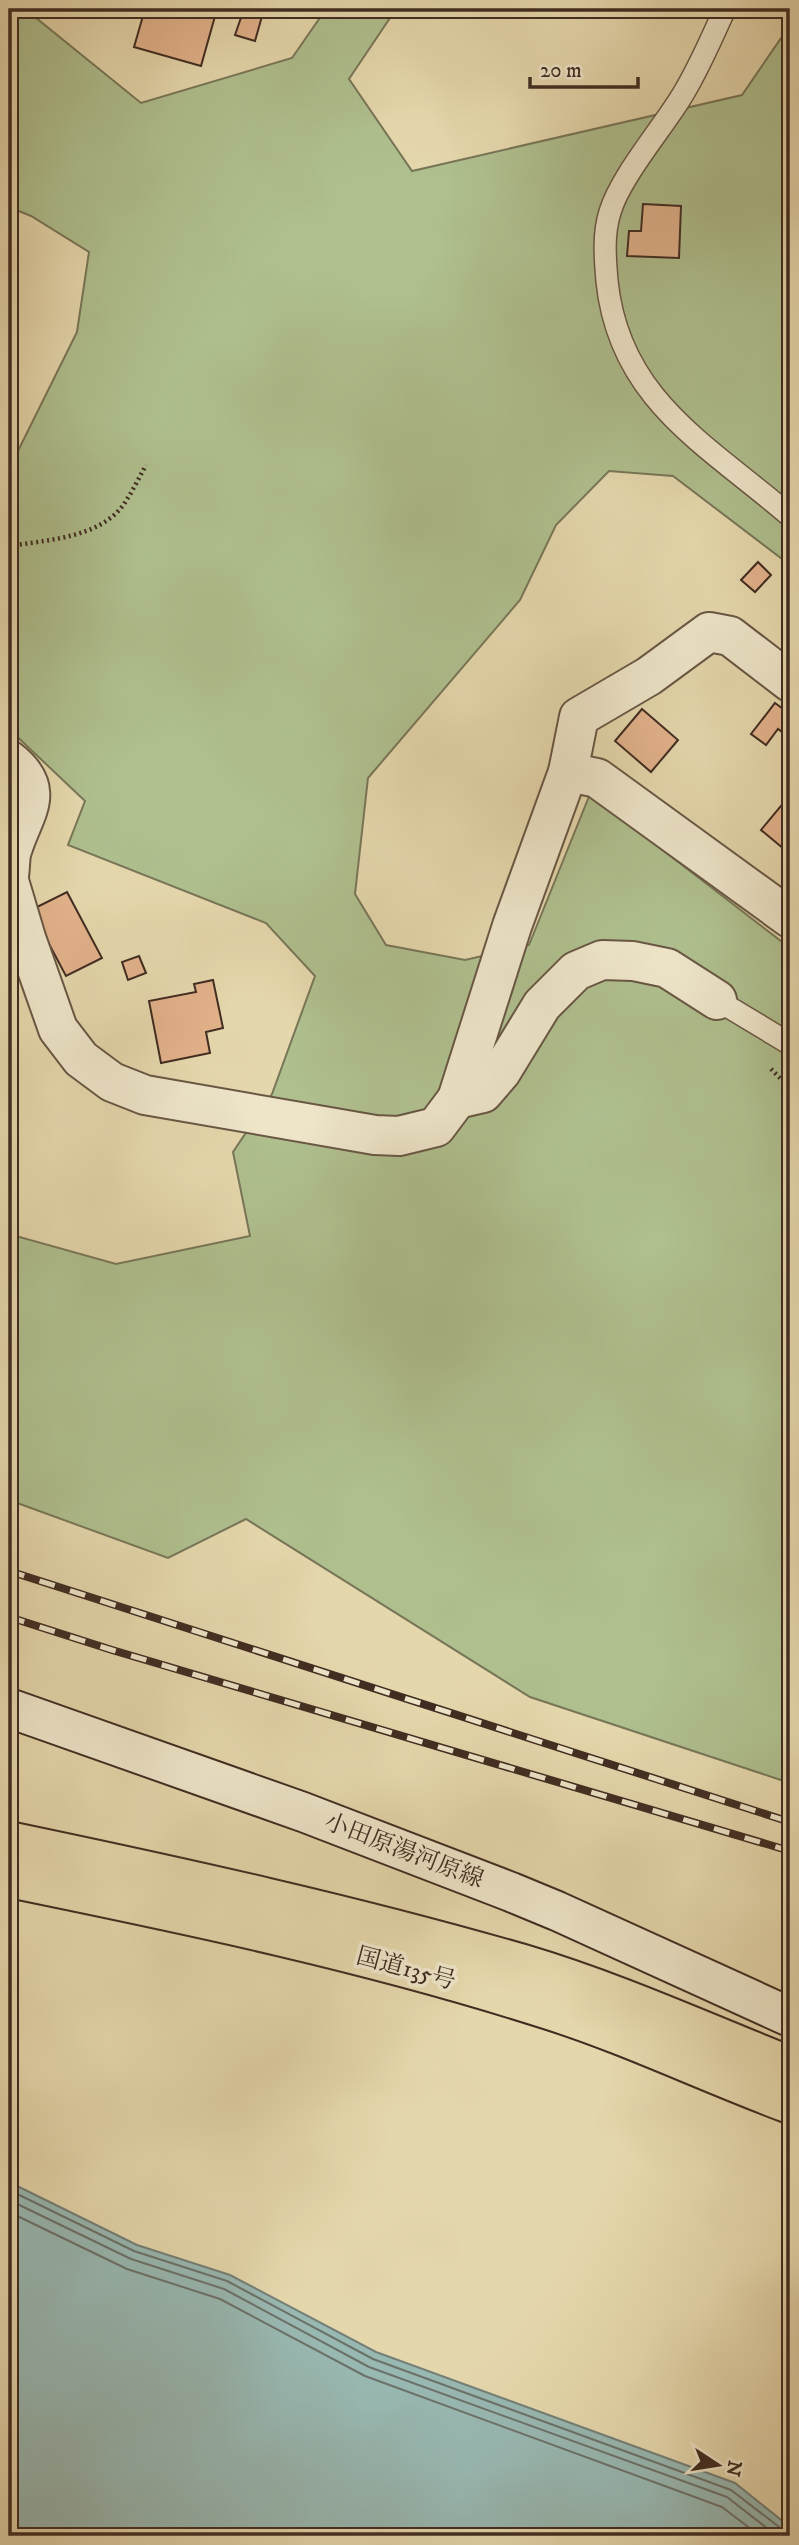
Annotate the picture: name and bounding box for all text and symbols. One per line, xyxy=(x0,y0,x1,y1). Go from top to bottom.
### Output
scale bar xyxy=(530,46,638,90)
text: 20 m xyxy=(540,58,582,84)
street label: 小田原湯河原線 xyxy=(320,1807,488,1895)
street label: 国道135号 xyxy=(353,1941,459,1997)
north arrow xyxy=(684,2430,754,2500)
text: N xyxy=(720,2458,746,2479)

